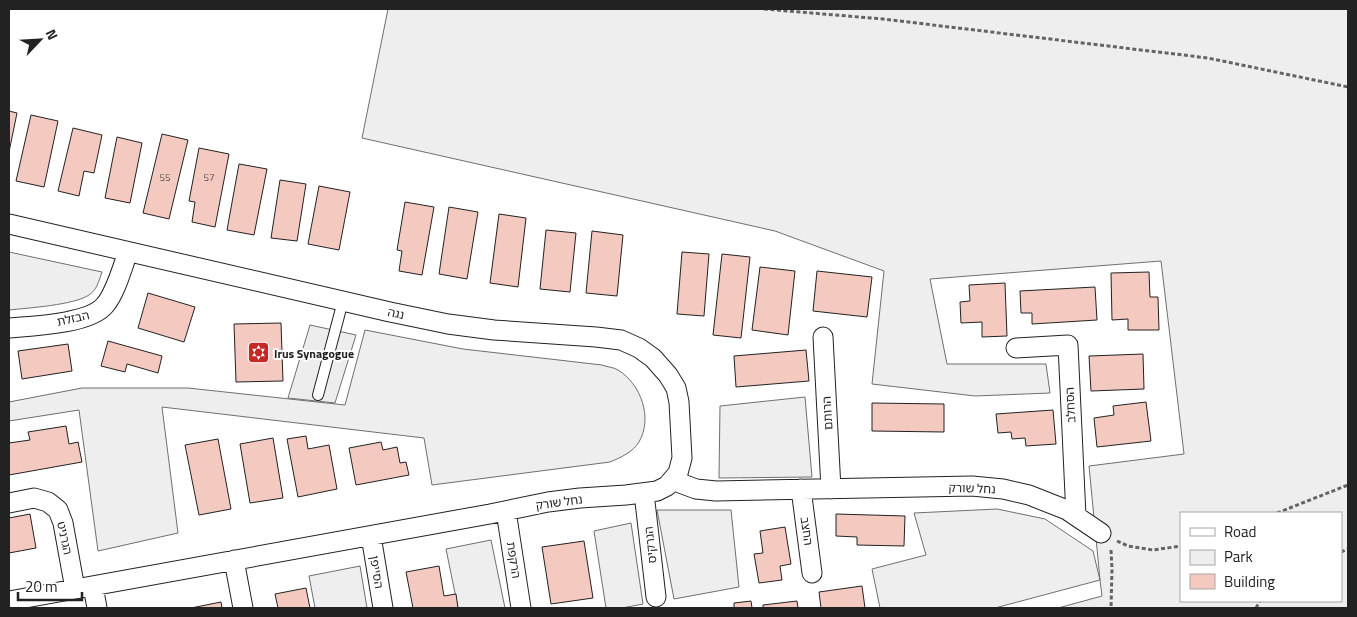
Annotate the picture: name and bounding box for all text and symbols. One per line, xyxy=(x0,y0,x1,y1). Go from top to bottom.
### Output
north arrow xyxy=(15,15,65,65)
text: N xyxy=(41,25,64,43)
house number: 55 xyxy=(159,170,171,185)
house number: 57 xyxy=(203,170,215,185)
street label: נגה xyxy=(386,302,406,324)
street label: הבזלת xyxy=(55,305,91,331)
synagogue icon: Irus Synagogue xyxy=(246,341,270,365)
place label: Irus Synagogue xyxy=(274,344,354,363)
street label: הסחלב xyxy=(1060,387,1080,423)
street label: הרותם xyxy=(817,396,837,430)
street label: נחל שורק xyxy=(948,478,996,498)
street label: נחל שורק xyxy=(534,489,584,515)
legend xyxy=(1180,512,1342,602)
street label: החצב xyxy=(796,515,818,547)
street label: הגרניט xyxy=(52,520,78,556)
text: Road xyxy=(1224,520,1256,543)
street label: הנרקיס xyxy=(639,526,661,564)
street label: הרקפת xyxy=(502,540,526,580)
text: Park xyxy=(1224,545,1253,568)
street label: הסייפן xyxy=(365,554,389,590)
scale bar xyxy=(18,570,81,602)
text: Building xyxy=(1224,570,1275,593)
text: 20 m xyxy=(25,575,58,598)

